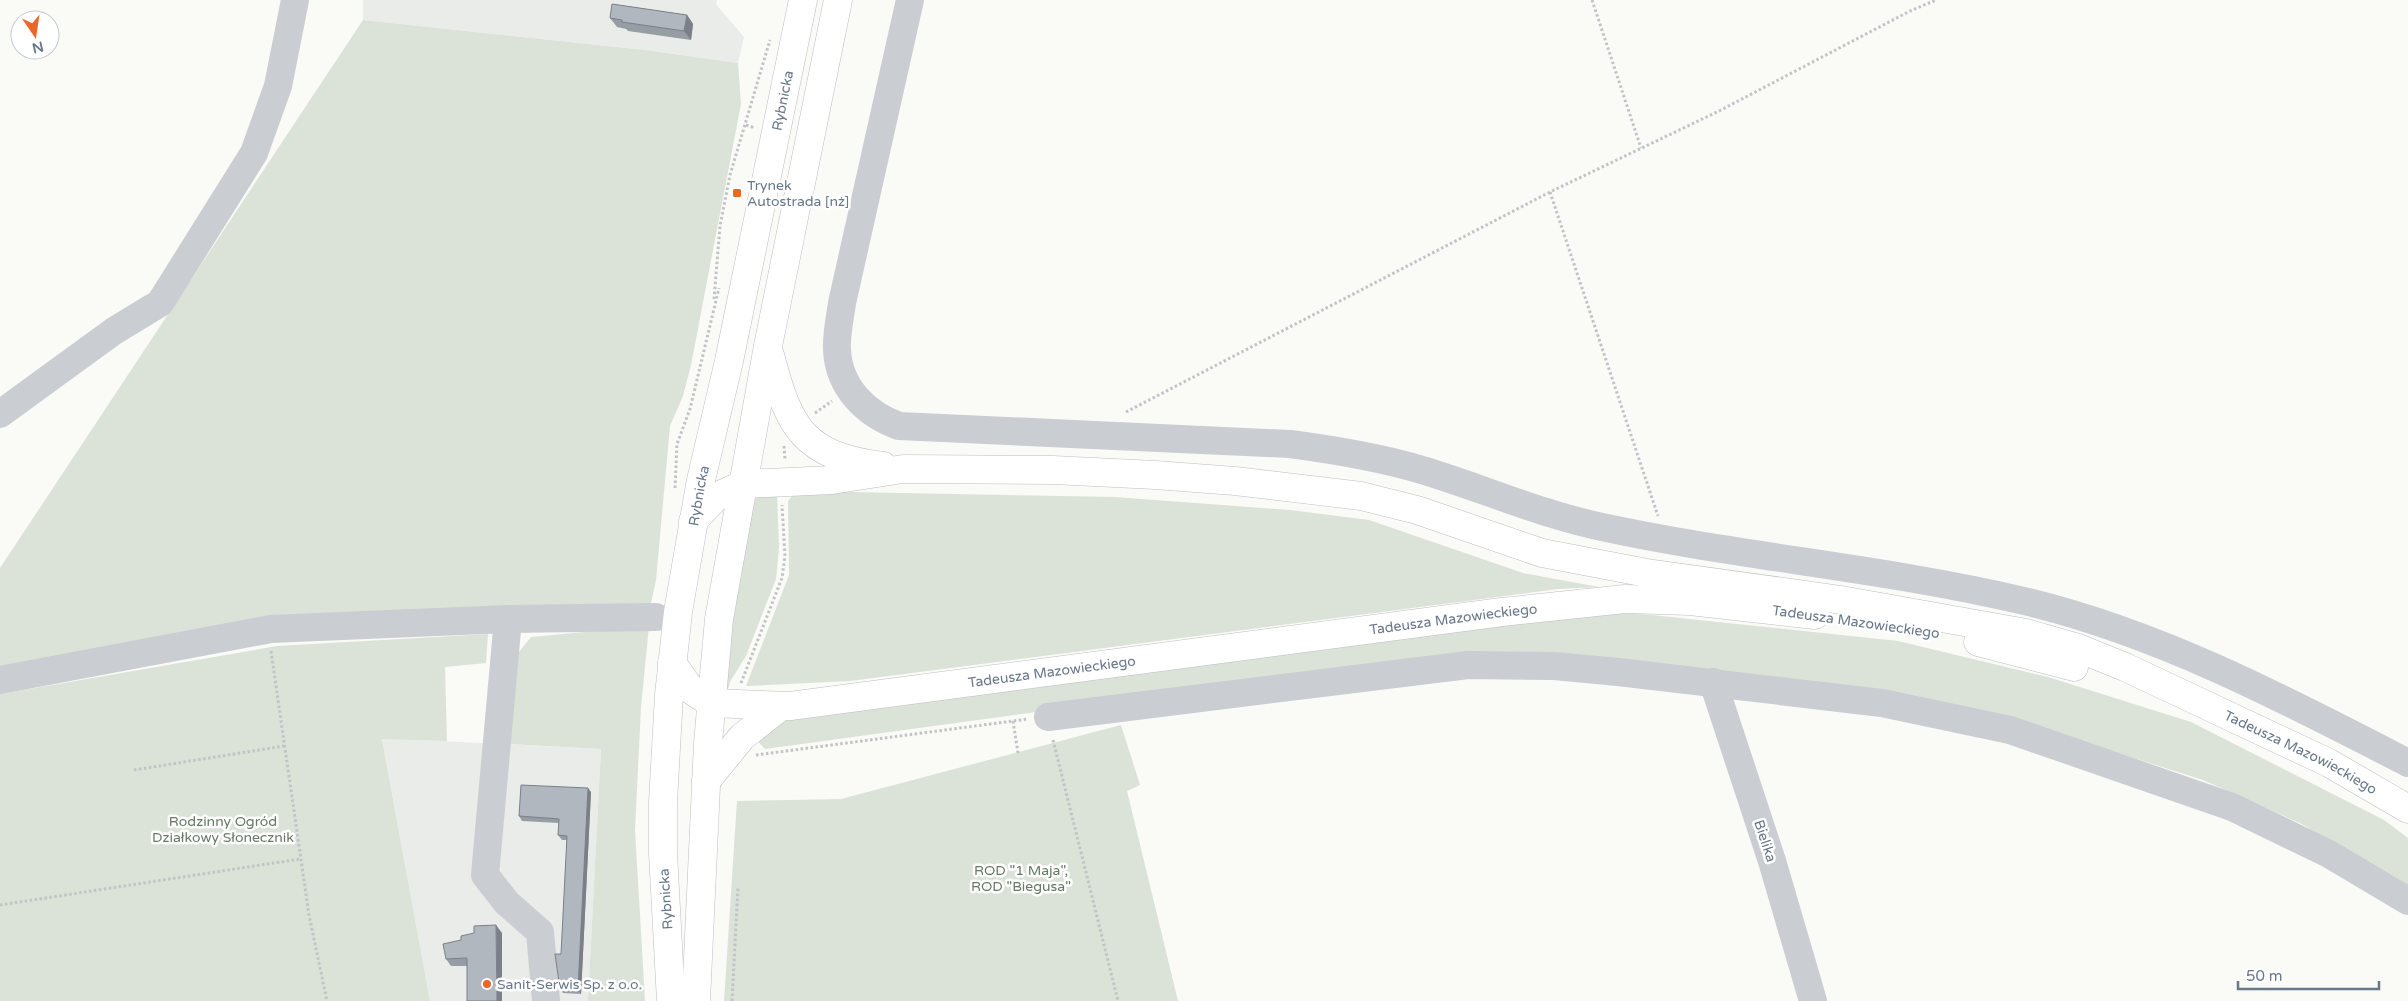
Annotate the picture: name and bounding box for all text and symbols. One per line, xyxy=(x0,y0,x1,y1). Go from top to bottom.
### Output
north arrow xyxy=(10,10,60,60)
text: N xyxy=(30,38,45,57)
street label: Rybnicka xyxy=(768,69,797,132)
place label: Trynek Autostrada [nż] xyxy=(747,177,849,210)
marker: Trynek Autostrada [nż] xyxy=(731,187,743,199)
street label: Rybnicka xyxy=(685,464,713,527)
street label: Tadeusza Mazowieckiego xyxy=(1368,600,1538,638)
street label: Tadeusza Mazowieckiego xyxy=(1771,602,1941,642)
street label: Tadeusza Mazowieckiego xyxy=(967,652,1137,691)
street label: Tadeusza Mazowieckiego xyxy=(2222,706,2380,798)
park label: Rodzinny Ogród Działkowy Słonecznik xyxy=(152,813,294,846)
street label: Bielika xyxy=(1750,818,1780,864)
park label: ROD "1 Maja", ROD "Biegusa" xyxy=(971,862,1071,895)
street label: Rybnicka xyxy=(655,868,677,930)
scale bar xyxy=(2238,958,2379,990)
text: 50 m xyxy=(2246,967,2283,985)
place label: Sanit-Serwis Sp. z o.o. xyxy=(497,976,642,993)
marker: Sanit-Serwis Sp. z o.o. xyxy=(481,978,493,990)

